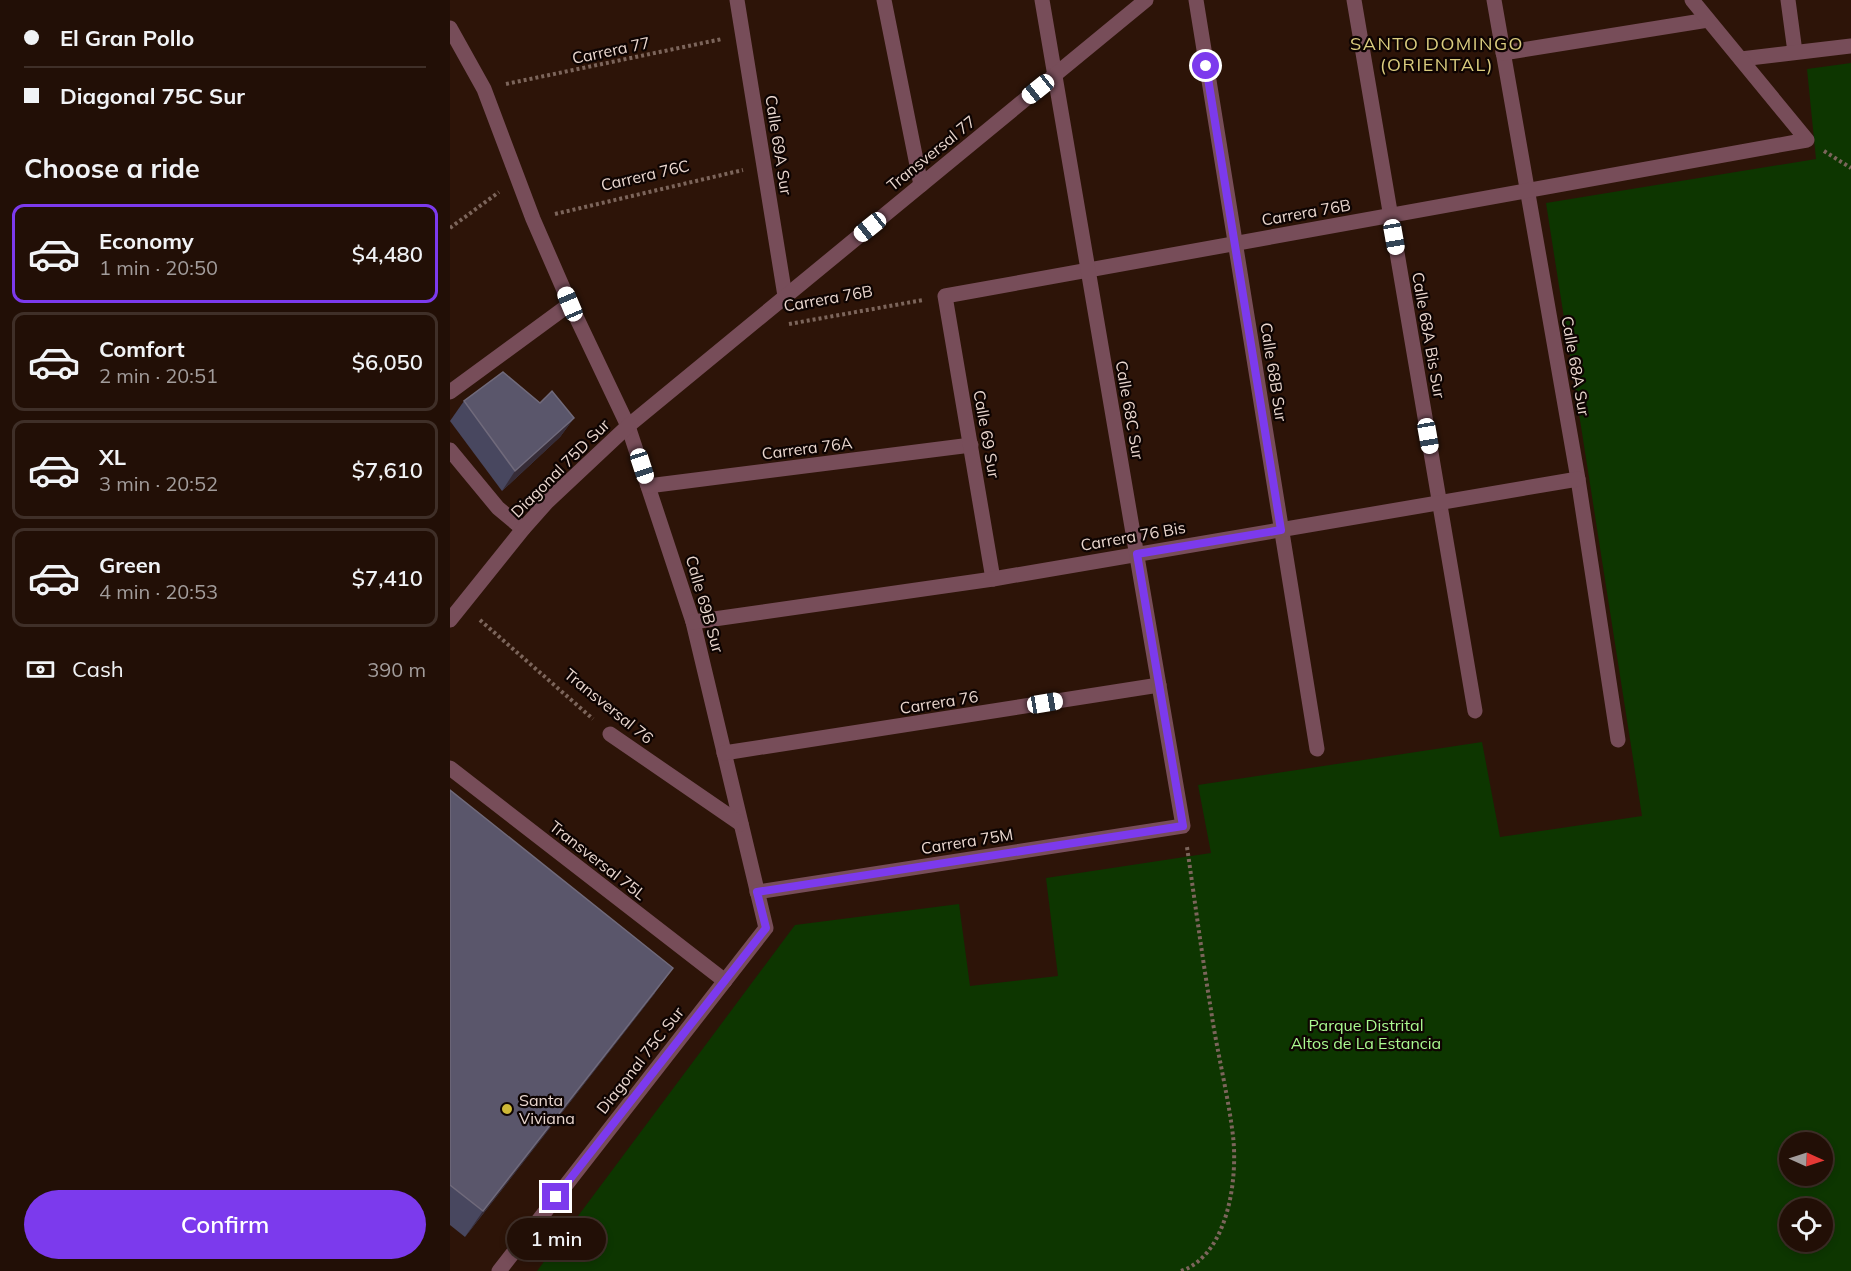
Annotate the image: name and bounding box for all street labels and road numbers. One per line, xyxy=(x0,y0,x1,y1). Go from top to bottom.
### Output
street label: Carrera 77 xyxy=(570,32,652,68)
street label: Calle 69A Sur xyxy=(761,94,797,197)
street label: Transversal 77 xyxy=(883,111,979,195)
street label: Carrera 76C xyxy=(599,155,691,195)
street label: Carrera 76B xyxy=(1260,194,1352,230)
street label: Calle 68A Bis Sur xyxy=(1408,270,1450,400)
street label: Carrera 76B xyxy=(782,280,874,316)
street label: Calle 68A Sur xyxy=(1557,315,1595,418)
street label: Calle 68B Sur xyxy=(1256,321,1292,423)
street label: Calle 68C Sur xyxy=(1111,359,1149,461)
street label: Calle 69 Sur xyxy=(969,388,1005,480)
street label: Diagonal 75D Sur xyxy=(506,414,614,522)
street label: Carrera 76A xyxy=(761,433,854,463)
street label: Carrera 76 Bis xyxy=(1079,517,1187,555)
street label: Calle 69B Sur xyxy=(682,553,728,655)
street label: Transversal 76 xyxy=(561,664,657,748)
street label: Carrera 76 xyxy=(898,686,980,718)
street label: Transversal 75L xyxy=(546,816,651,904)
street label: Carrera 75M xyxy=(920,824,1014,858)
street label: Diagonal 75C Sur xyxy=(592,1002,688,1118)

